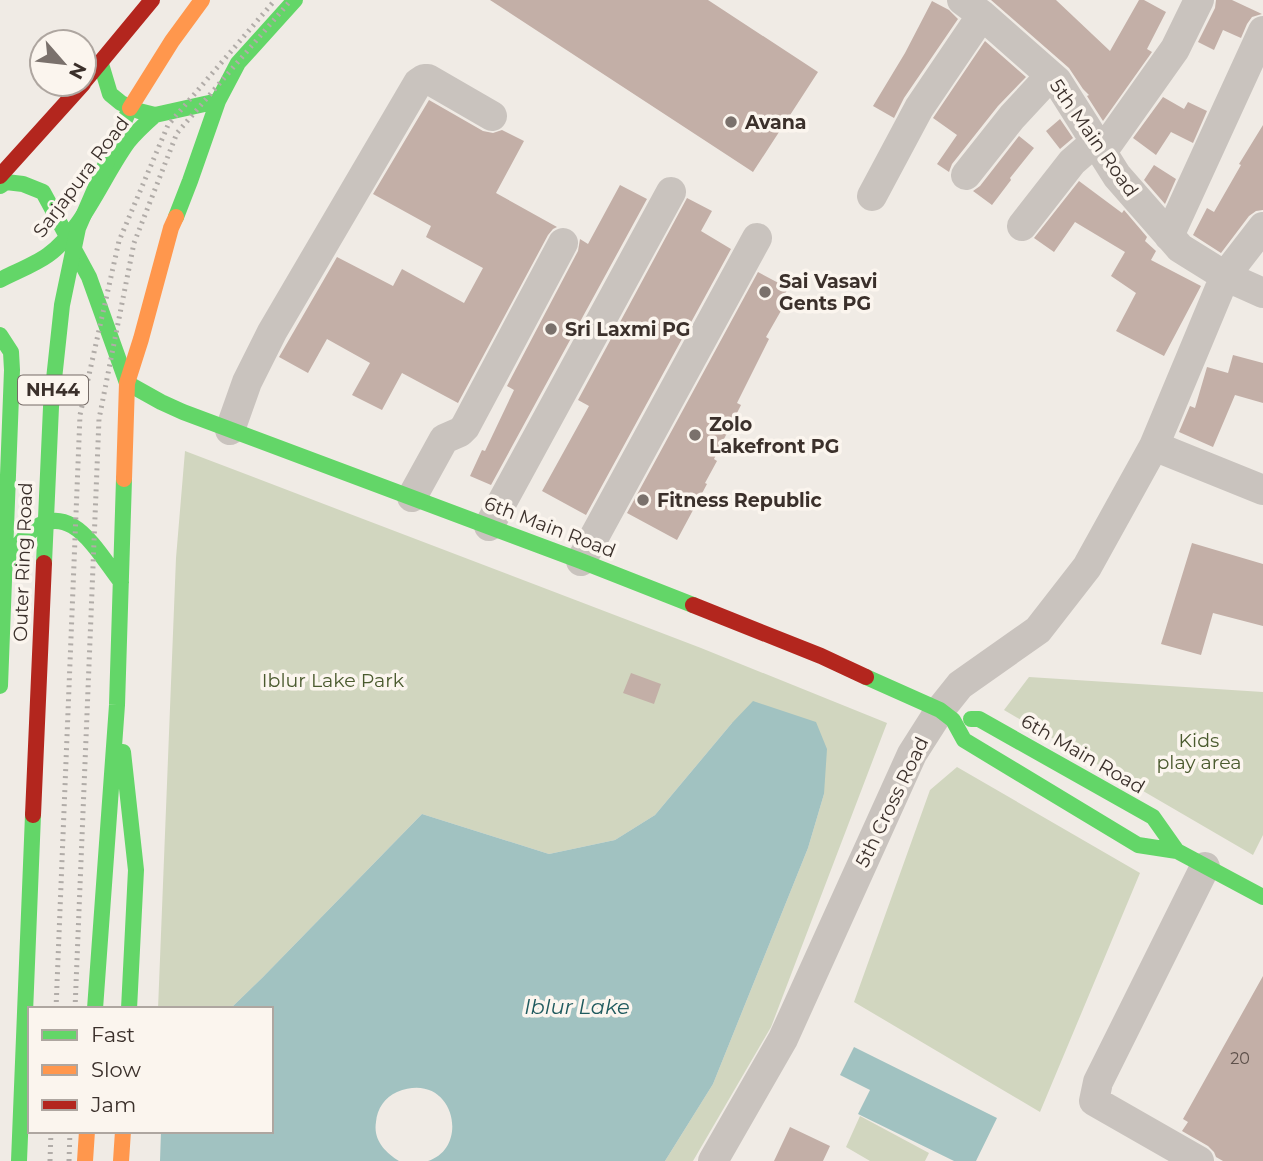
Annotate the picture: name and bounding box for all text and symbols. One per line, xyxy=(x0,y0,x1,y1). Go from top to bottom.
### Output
north arrow xyxy=(28,28,98,98)
text: N xyxy=(64,59,91,83)
street label: 5th Main Road xyxy=(1045,75,1143,201)
place label: Avana xyxy=(744,111,807,134)
street label: Sarjapura Road xyxy=(28,112,134,242)
marker: Avana xyxy=(723,114,739,130)
place label: Sai Vasavi Gents PG xyxy=(779,270,878,315)
marker: Sai Vasavi Gents PG xyxy=(757,284,773,300)
place label: Sri Laxmi PG xyxy=(565,318,691,341)
marker: Sri Laxmi PG xyxy=(543,321,559,337)
road number: NH44 xyxy=(18,376,88,404)
place label: Zolo Lakefront PG xyxy=(709,413,839,458)
marker: Zolo Lakefront PG xyxy=(687,427,703,443)
street label: Outer Ring Road xyxy=(9,482,37,642)
place label: Fitness Republic xyxy=(657,489,822,512)
street label: 6th Main Road xyxy=(481,491,619,563)
marker: Fitness Republic xyxy=(635,492,651,508)
park label: Iblur Lake Park xyxy=(262,669,405,692)
street label: 6th Main Road xyxy=(1017,709,1149,799)
park label: Kids play area xyxy=(1156,729,1242,774)
street label: 5th Cross Road xyxy=(850,733,934,871)
water label: Iblur Lake xyxy=(524,994,630,1019)
legend xyxy=(28,1007,273,1133)
text: Fast xyxy=(91,1022,135,1047)
house number: 20 xyxy=(1230,1049,1250,1068)
text: Slow xyxy=(91,1057,141,1082)
text: Jam xyxy=(90,1092,136,1117)

